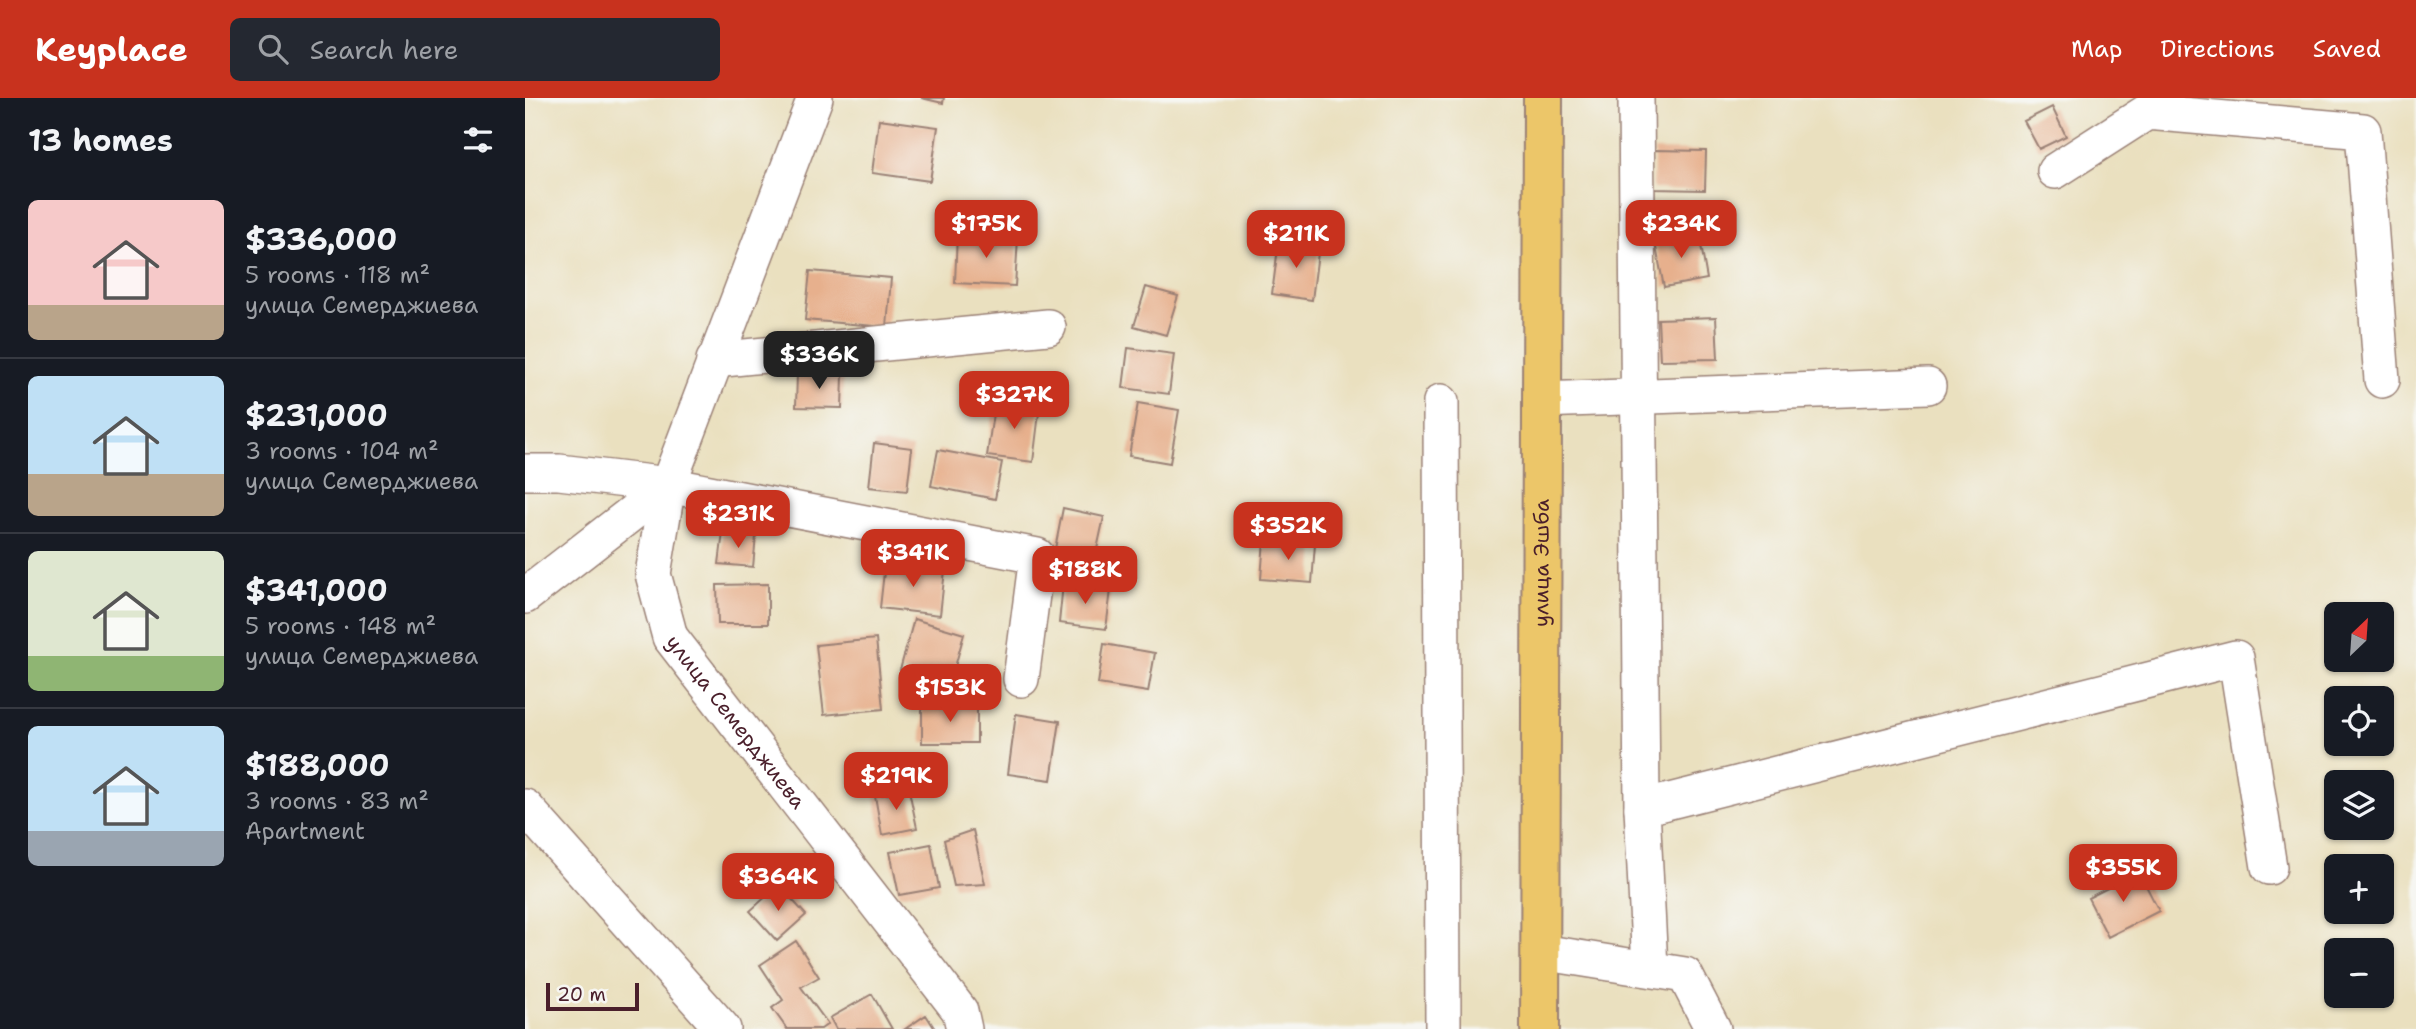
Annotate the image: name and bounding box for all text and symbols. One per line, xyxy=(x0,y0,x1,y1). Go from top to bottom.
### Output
search box xyxy=(230,18,720,81)
text: Keyplace xyxy=(35,27,188,72)
icon: search xyxy=(254,30,292,68)
text: Search here xyxy=(310,32,458,67)
text: Map xyxy=(2071,33,2122,65)
text: Directions xyxy=(2160,33,2275,65)
text: Saved xyxy=(2313,33,2381,65)
text: 13 homes xyxy=(28,120,173,161)
icon: filters xyxy=(459,121,497,159)
pin: $175K xyxy=(937,200,1035,260)
pin: $234K xyxy=(1632,200,1730,260)
text: $175K xyxy=(951,208,1021,238)
text: $234K xyxy=(1642,208,1720,238)
pin: $211K xyxy=(1247,211,1345,270)
text: $211K xyxy=(1263,218,1329,248)
text: $336,000 xyxy=(245,219,397,260)
icon: home xyxy=(84,228,168,312)
text: 5 rooms · 118 m² xyxy=(245,260,430,290)
text: улица Семерджиева xyxy=(245,290,478,320)
pin: $336K xyxy=(770,331,868,391)
text: $336K xyxy=(779,339,859,369)
pin: $327K xyxy=(965,372,1063,431)
text: $327K xyxy=(975,379,1053,409)
text: $231,000 xyxy=(245,395,388,436)
icon: home xyxy=(84,404,168,488)
text: 3 rooms · 104 m² xyxy=(245,436,438,466)
text: улица Семерджиева xyxy=(245,466,478,496)
pin: $231K xyxy=(689,490,787,550)
text: $231K xyxy=(702,498,774,528)
street label: улица Эшба xyxy=(1527,499,1556,627)
pin: $352K xyxy=(1239,503,1337,562)
text: $352K xyxy=(1249,510,1327,540)
pin: $341K xyxy=(864,530,962,589)
text: $341K xyxy=(877,537,949,567)
pin: $188K xyxy=(1036,546,1134,606)
text: $188K xyxy=(1048,554,1122,584)
text: $341,000 xyxy=(245,570,388,611)
icon: home xyxy=(84,579,168,663)
north arrow xyxy=(2324,602,2394,672)
map controls xyxy=(2324,602,2394,1008)
text: 5 rooms · 148 m² xyxy=(245,611,436,641)
street label: улица Семерджиева xyxy=(660,629,812,815)
text: улица Семерджиева xyxy=(245,641,478,671)
pin: $153K xyxy=(901,664,999,724)
text: $153K xyxy=(914,672,986,702)
button: locate xyxy=(2324,686,2394,756)
text: $188,000 xyxy=(245,745,390,786)
pin: $219K xyxy=(847,752,945,812)
icon: home xyxy=(84,754,168,838)
text: $219K xyxy=(860,760,932,790)
button: layers xyxy=(2324,770,2394,840)
text: 3 rooms · 83 m² xyxy=(245,786,429,816)
text: Apartment xyxy=(245,816,365,846)
pin: $355K xyxy=(2074,844,2172,904)
text: $355K xyxy=(2085,852,2161,882)
pin: $364K xyxy=(729,854,827,913)
button: + xyxy=(2324,854,2394,924)
text: $364K xyxy=(738,861,818,891)
button: − xyxy=(2324,938,2394,1008)
scale bar xyxy=(546,980,639,1012)
text: 20 m xyxy=(557,982,606,1007)

